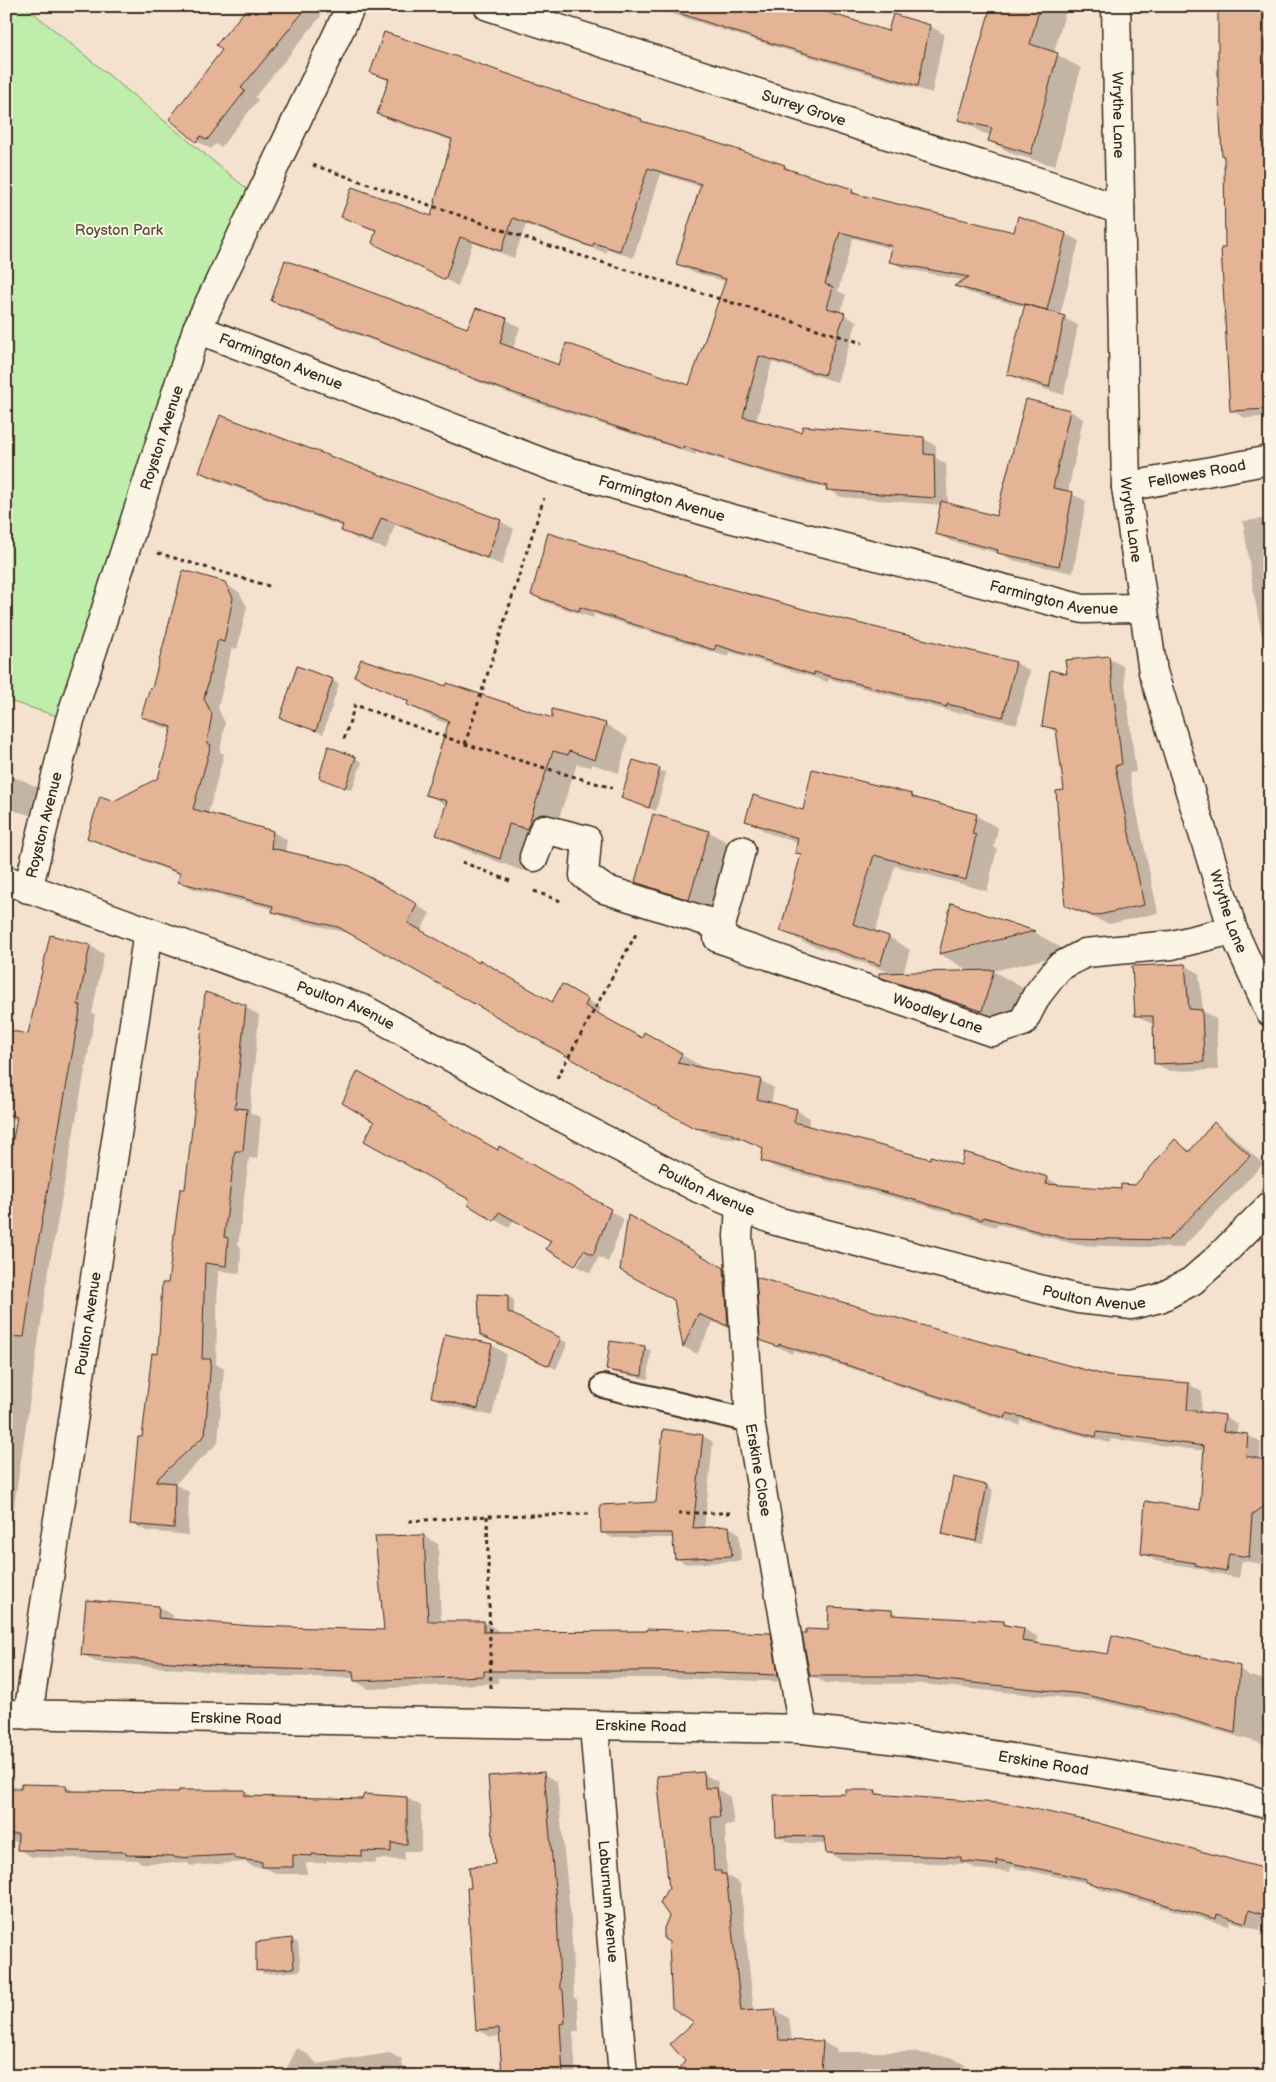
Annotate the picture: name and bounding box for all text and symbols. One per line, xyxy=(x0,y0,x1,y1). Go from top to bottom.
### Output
street label: Wrythe Lane xyxy=(1107,72,1128,159)
street label: Surrey Grove xyxy=(759,86,848,131)
park label: Royston Park xyxy=(75,221,164,240)
street label: Farmington Avenue xyxy=(216,329,345,394)
street label: Royston Avenue xyxy=(136,383,188,492)
street label: Fellowes Road xyxy=(1146,456,1247,493)
street label: Farmington Avenue xyxy=(596,471,727,526)
street label: Wrythe Lane xyxy=(1116,476,1146,564)
street label: Farmington Avenue xyxy=(987,576,1118,619)
street label: Royston Avenue xyxy=(22,770,67,880)
street label: Wrythe Lane xyxy=(1205,868,1251,956)
street label: Poulton Avenue xyxy=(294,977,398,1034)
street label: Woodley Lane xyxy=(890,990,985,1038)
street label: Poulton Avenue xyxy=(655,1160,758,1221)
street label: Poulton Avenue xyxy=(71,1270,106,1377)
street label: Poulton Avenue xyxy=(1040,1281,1148,1316)
street label: Erskine Close xyxy=(741,1422,775,1518)
street label: Erskine Road xyxy=(190,1708,282,1729)
street label: Erskine Road xyxy=(595,1716,687,1737)
street label: Erskine Road xyxy=(997,1747,1090,1780)
street label: Laburnum Avenue xyxy=(594,1840,623,1963)

